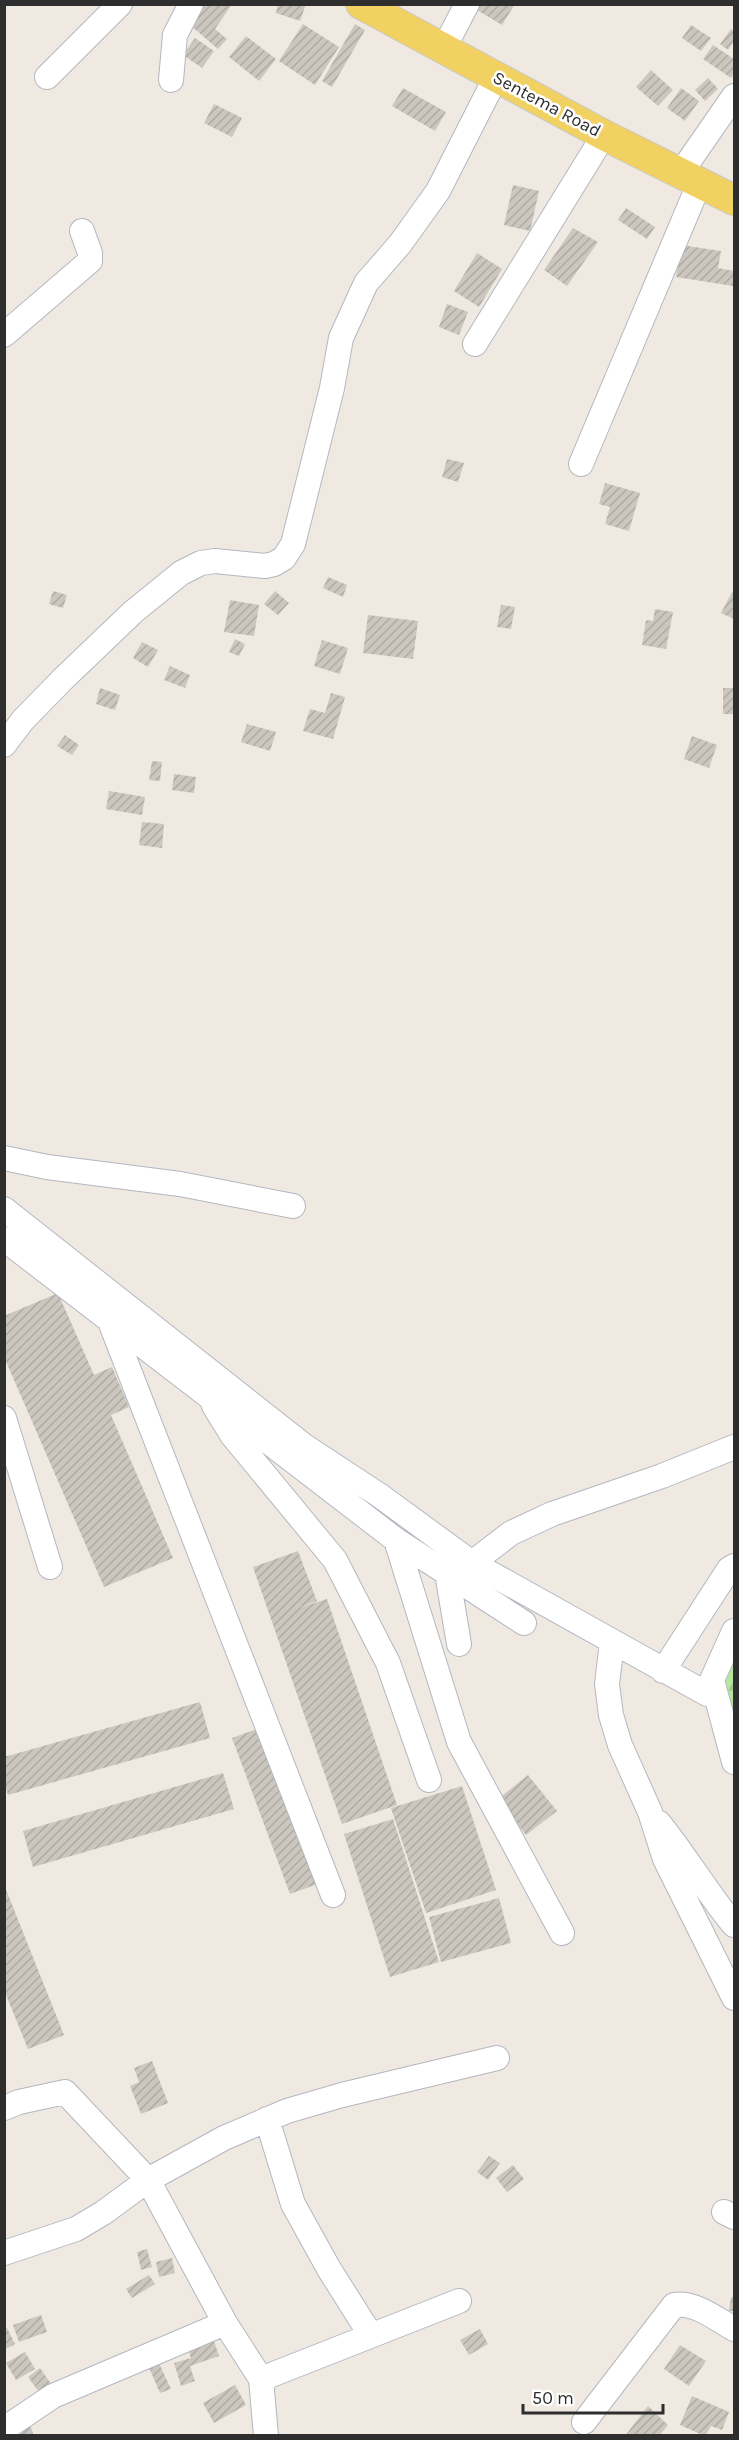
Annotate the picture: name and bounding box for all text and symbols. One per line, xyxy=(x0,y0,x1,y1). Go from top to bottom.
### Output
street label: Sentema Road xyxy=(489,66,605,142)
scale bar xyxy=(523,2377,662,2415)
text: 50 m xyxy=(532,2387,574,2409)

